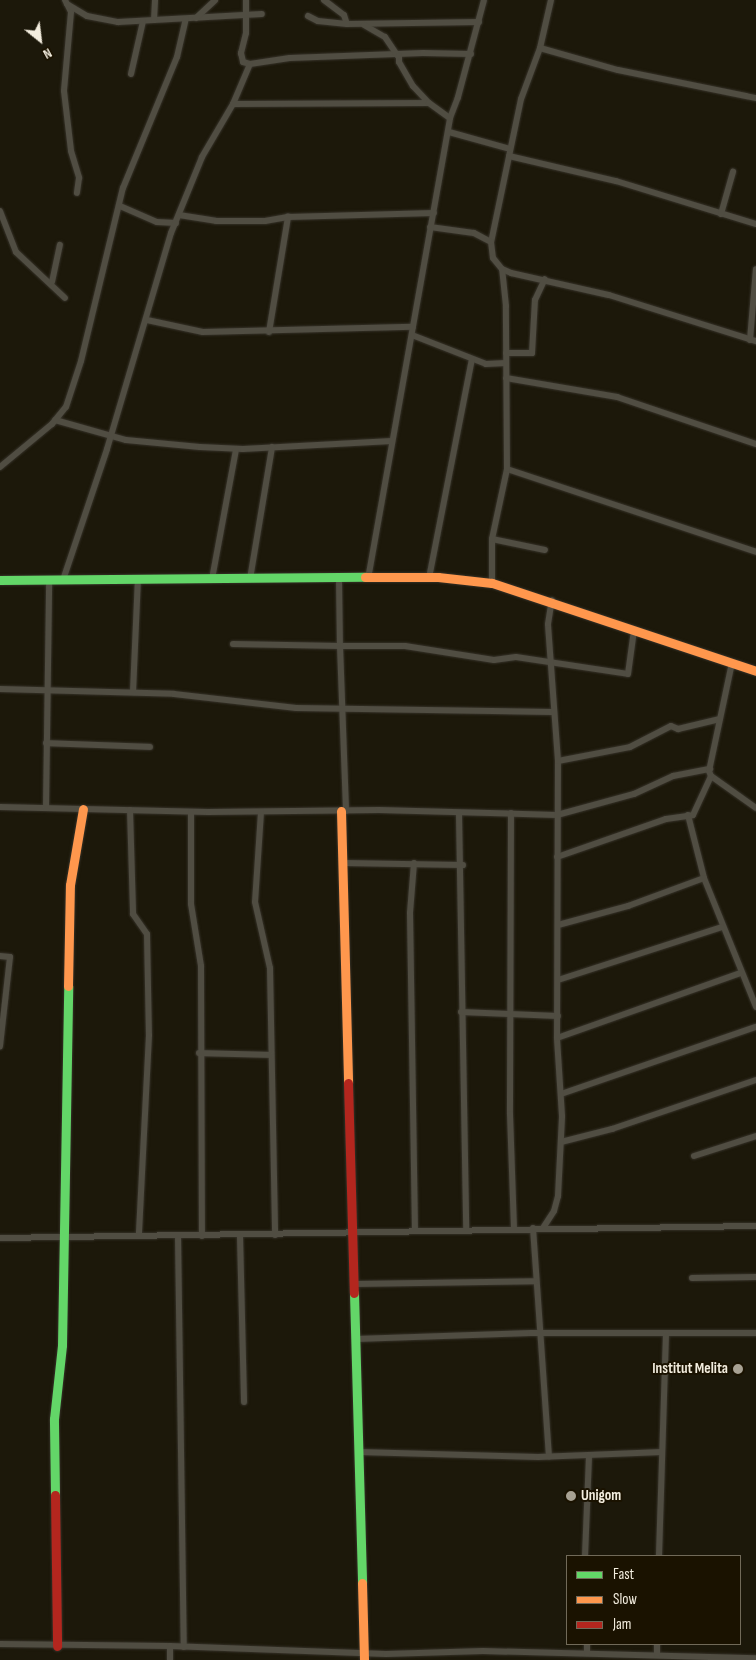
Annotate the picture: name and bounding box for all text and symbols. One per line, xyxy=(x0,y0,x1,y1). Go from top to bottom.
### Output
north arrow xyxy=(15,15,65,65)
text: N xyxy=(40,44,55,63)
place label: Institut Melita xyxy=(652,1360,728,1378)
marker: Institut Melita xyxy=(732,1363,744,1375)
place label: Unigom xyxy=(581,1487,621,1505)
marker: Unigom xyxy=(565,1490,577,1502)
legend xyxy=(566,1555,741,1645)
text: Fast xyxy=(613,1565,634,1584)
text: Slow xyxy=(613,1590,637,1609)
text: Jam xyxy=(613,1615,631,1634)

